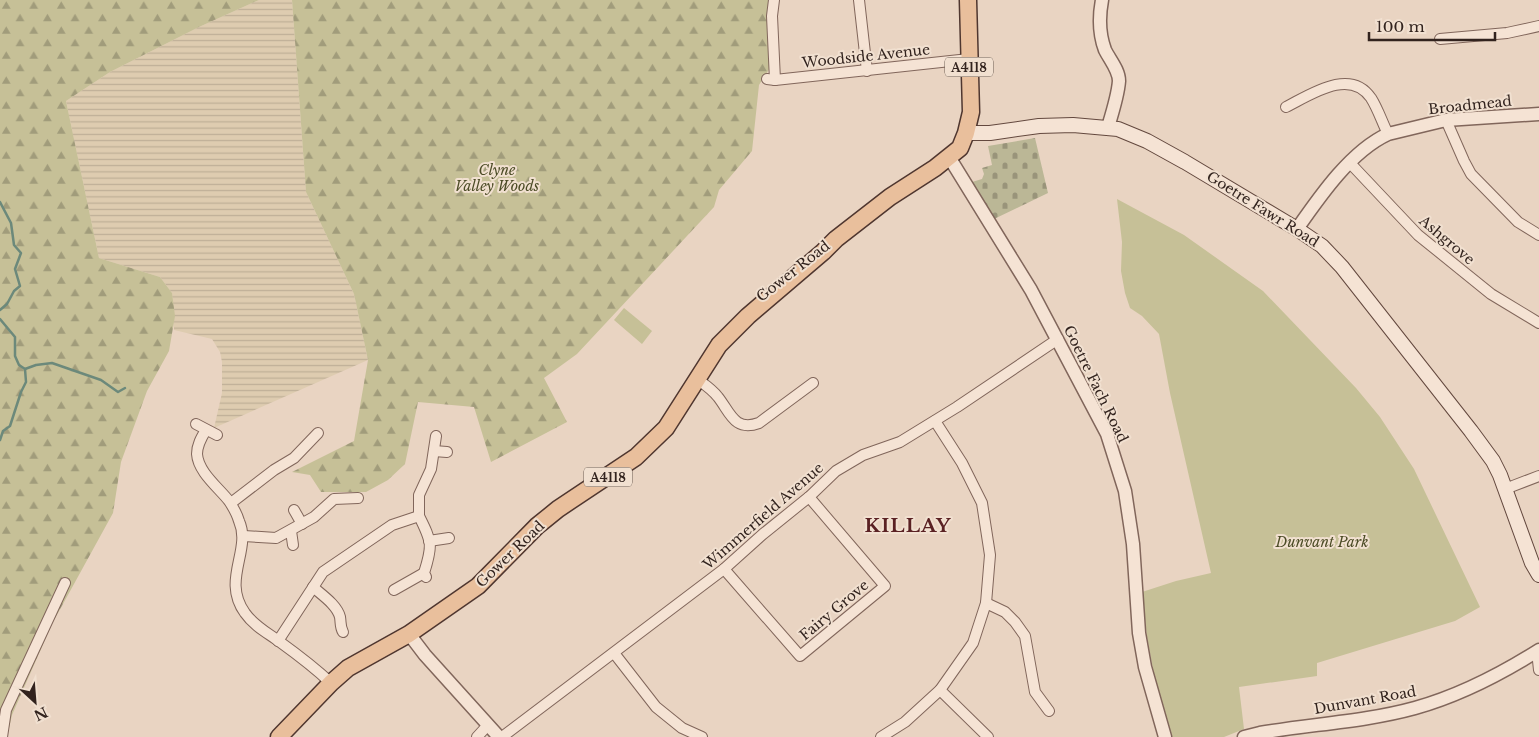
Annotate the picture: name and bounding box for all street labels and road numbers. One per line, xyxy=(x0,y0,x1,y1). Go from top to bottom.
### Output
street label: Woodside Avenue xyxy=(800,40,931,72)
road number: A4118 xyxy=(945,58,993,76)
street label: Broadmead xyxy=(1427,92,1513,118)
street label: Goetre Fawr Road xyxy=(1203,167,1323,251)
street label: Ashgrove xyxy=(1415,211,1478,268)
street label: Gower Road xyxy=(753,236,834,305)
street label: Goetre Fach Road xyxy=(1060,322,1132,446)
street label: Wimmerfield Avenue xyxy=(698,459,827,574)
road number: A4118 xyxy=(584,468,632,487)
street label: Gower Road xyxy=(472,516,548,591)
street label: Fairy Grove xyxy=(796,576,872,644)
street label: Dunvant Road xyxy=(1312,682,1418,718)

